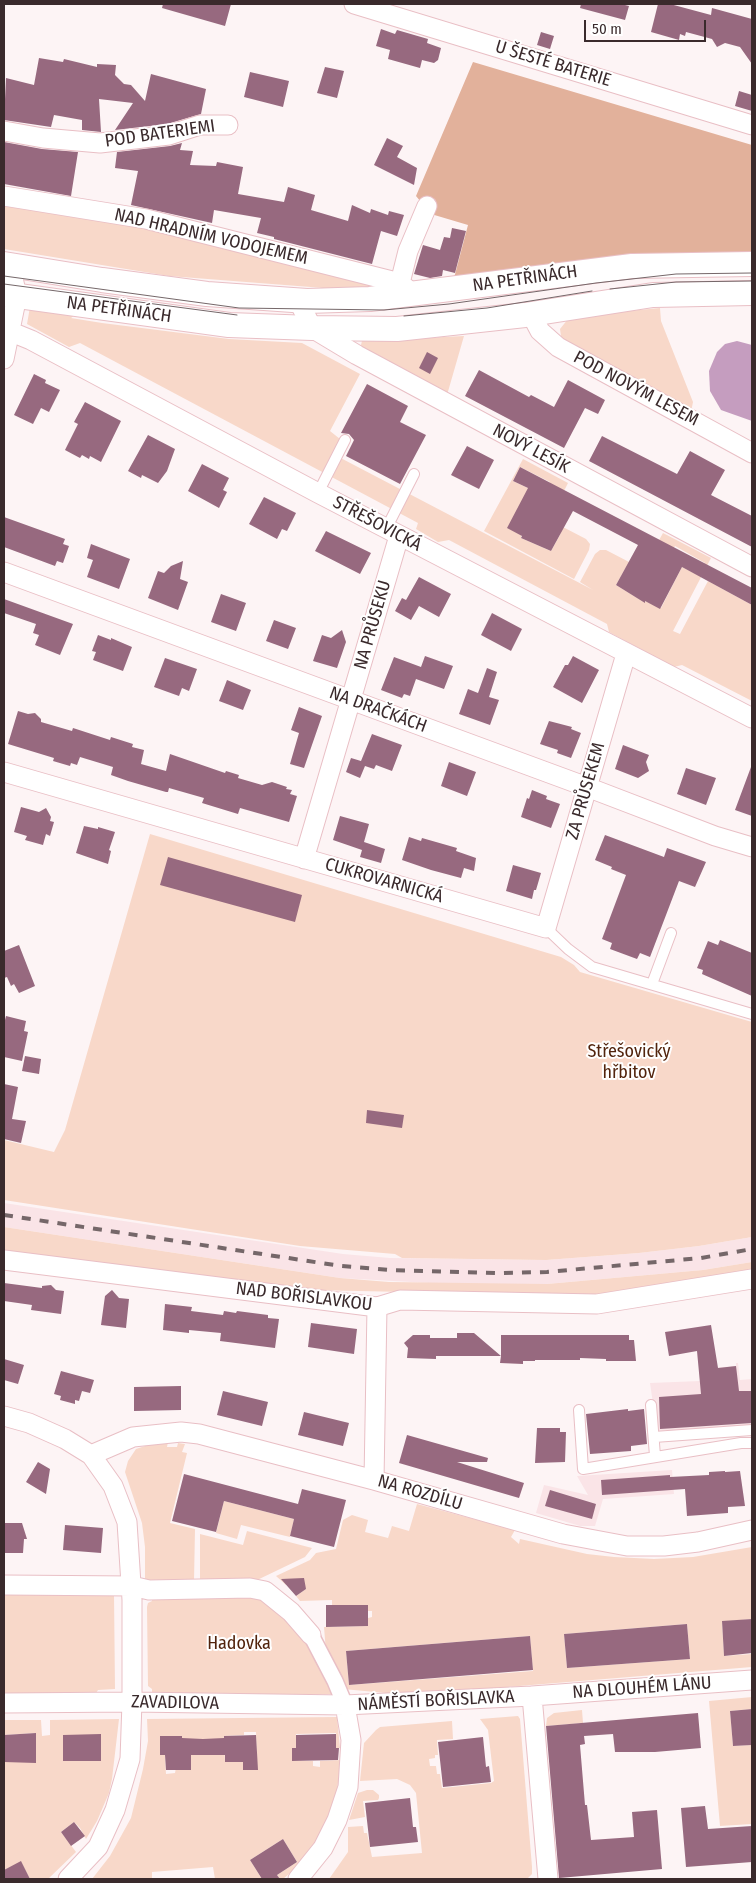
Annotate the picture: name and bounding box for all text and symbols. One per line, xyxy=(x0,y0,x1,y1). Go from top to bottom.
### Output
scale bar xyxy=(586,10,708,42)
text: 50 m xyxy=(592,20,622,38)
street label: U ŠESTÉ BATERIE xyxy=(493,36,613,92)
street label: POD BATERIEMI xyxy=(104,116,216,152)
street label: NAD HRADNÍM VODOJEMEM xyxy=(112,204,310,270)
street label: NA PETŘINÁCH xyxy=(471,261,579,297)
street label: NA PETŘINÁCH xyxy=(65,292,173,328)
street label: POD NOVÝM LESEM xyxy=(570,347,702,431)
street label: NOVÝ LESÍK xyxy=(489,420,573,478)
street label: STŘEŠOVICKÁ xyxy=(329,492,425,556)
street label: NA PRŮSEKU xyxy=(350,578,396,672)
street label: NA DRAČKÁCH xyxy=(326,682,430,738)
street label: ZA PRŮSEKEM xyxy=(562,740,610,842)
street label: CUKROVARNICKÁ xyxy=(322,854,446,908)
park label: Střešovický hřbitov xyxy=(587,1041,671,1084)
street label: NAD BOŘISLAVKOU xyxy=(235,1278,373,1316)
street label: NA ROZDÍLU xyxy=(375,1471,465,1515)
park label: Hadovka xyxy=(207,1633,271,1655)
street label: NA DLOUHÉM LÁNU xyxy=(572,1672,712,1704)
street label: NÁMĚSTÍ BOŘISLAVKA xyxy=(357,1686,515,1716)
street label: ZAVADILOVA xyxy=(131,1691,219,1715)

